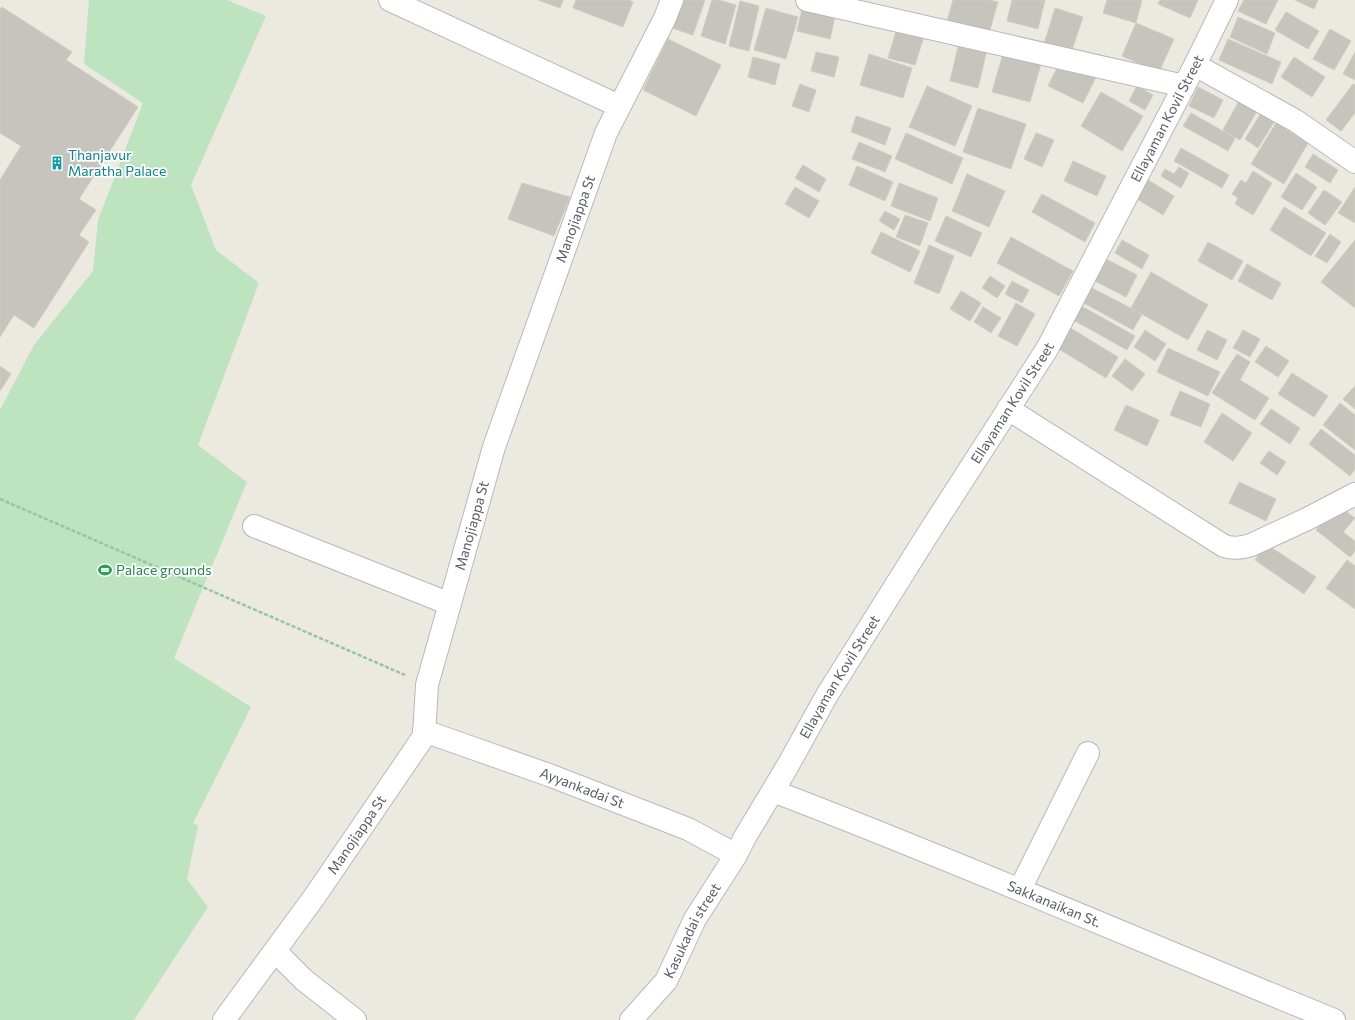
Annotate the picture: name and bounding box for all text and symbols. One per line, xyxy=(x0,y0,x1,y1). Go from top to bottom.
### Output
street label: Ellayaman Kovil Street xyxy=(1127,52,1207,185)
place label: Thanjavur Maratha Palace xyxy=(68,146,166,179)
building icon: Thanjavur Maratha Palace xyxy=(49,155,65,171)
street label: Manojiappa St xyxy=(551,172,598,265)
street label: Ellayaman Kovil Street xyxy=(967,339,1057,466)
street label: Manojiappa St xyxy=(451,479,492,572)
place label: Palace grounds xyxy=(116,561,212,578)
sports icon: Palace grounds xyxy=(97,562,113,578)
street label: Ellayaman Kovil Street xyxy=(796,612,883,741)
street label: Ayyankadai St xyxy=(538,763,627,812)
street label: Manojiappa St xyxy=(323,791,389,877)
street label: Sakkanaikan St. xyxy=(1005,877,1104,931)
street label: Kasukadai street xyxy=(659,880,724,981)

